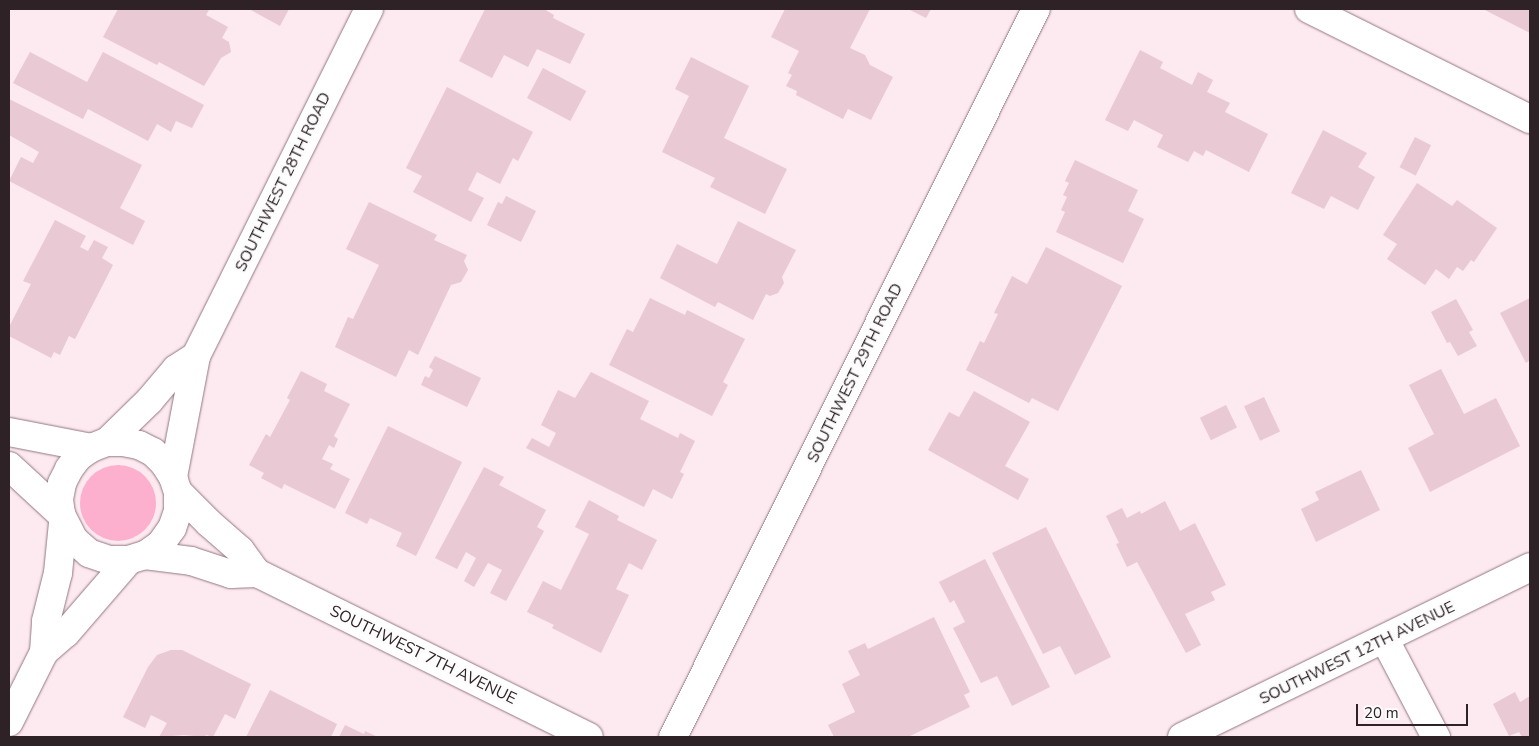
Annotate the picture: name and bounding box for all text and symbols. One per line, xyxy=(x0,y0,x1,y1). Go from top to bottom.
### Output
street label: SOUTHWEST 28TH ROAD xyxy=(231,89,335,275)
street label: SOUTHWEST 29TH ROAD xyxy=(803,280,907,466)
street label: SOUTHWEST 12TH AVENUE xyxy=(1256,597,1458,709)
street label: SOUTHWEST 7TH AVENUE xyxy=(327,601,519,709)
scale bar xyxy=(1359,694,1472,726)
text: 20 m xyxy=(1364,703,1399,723)

